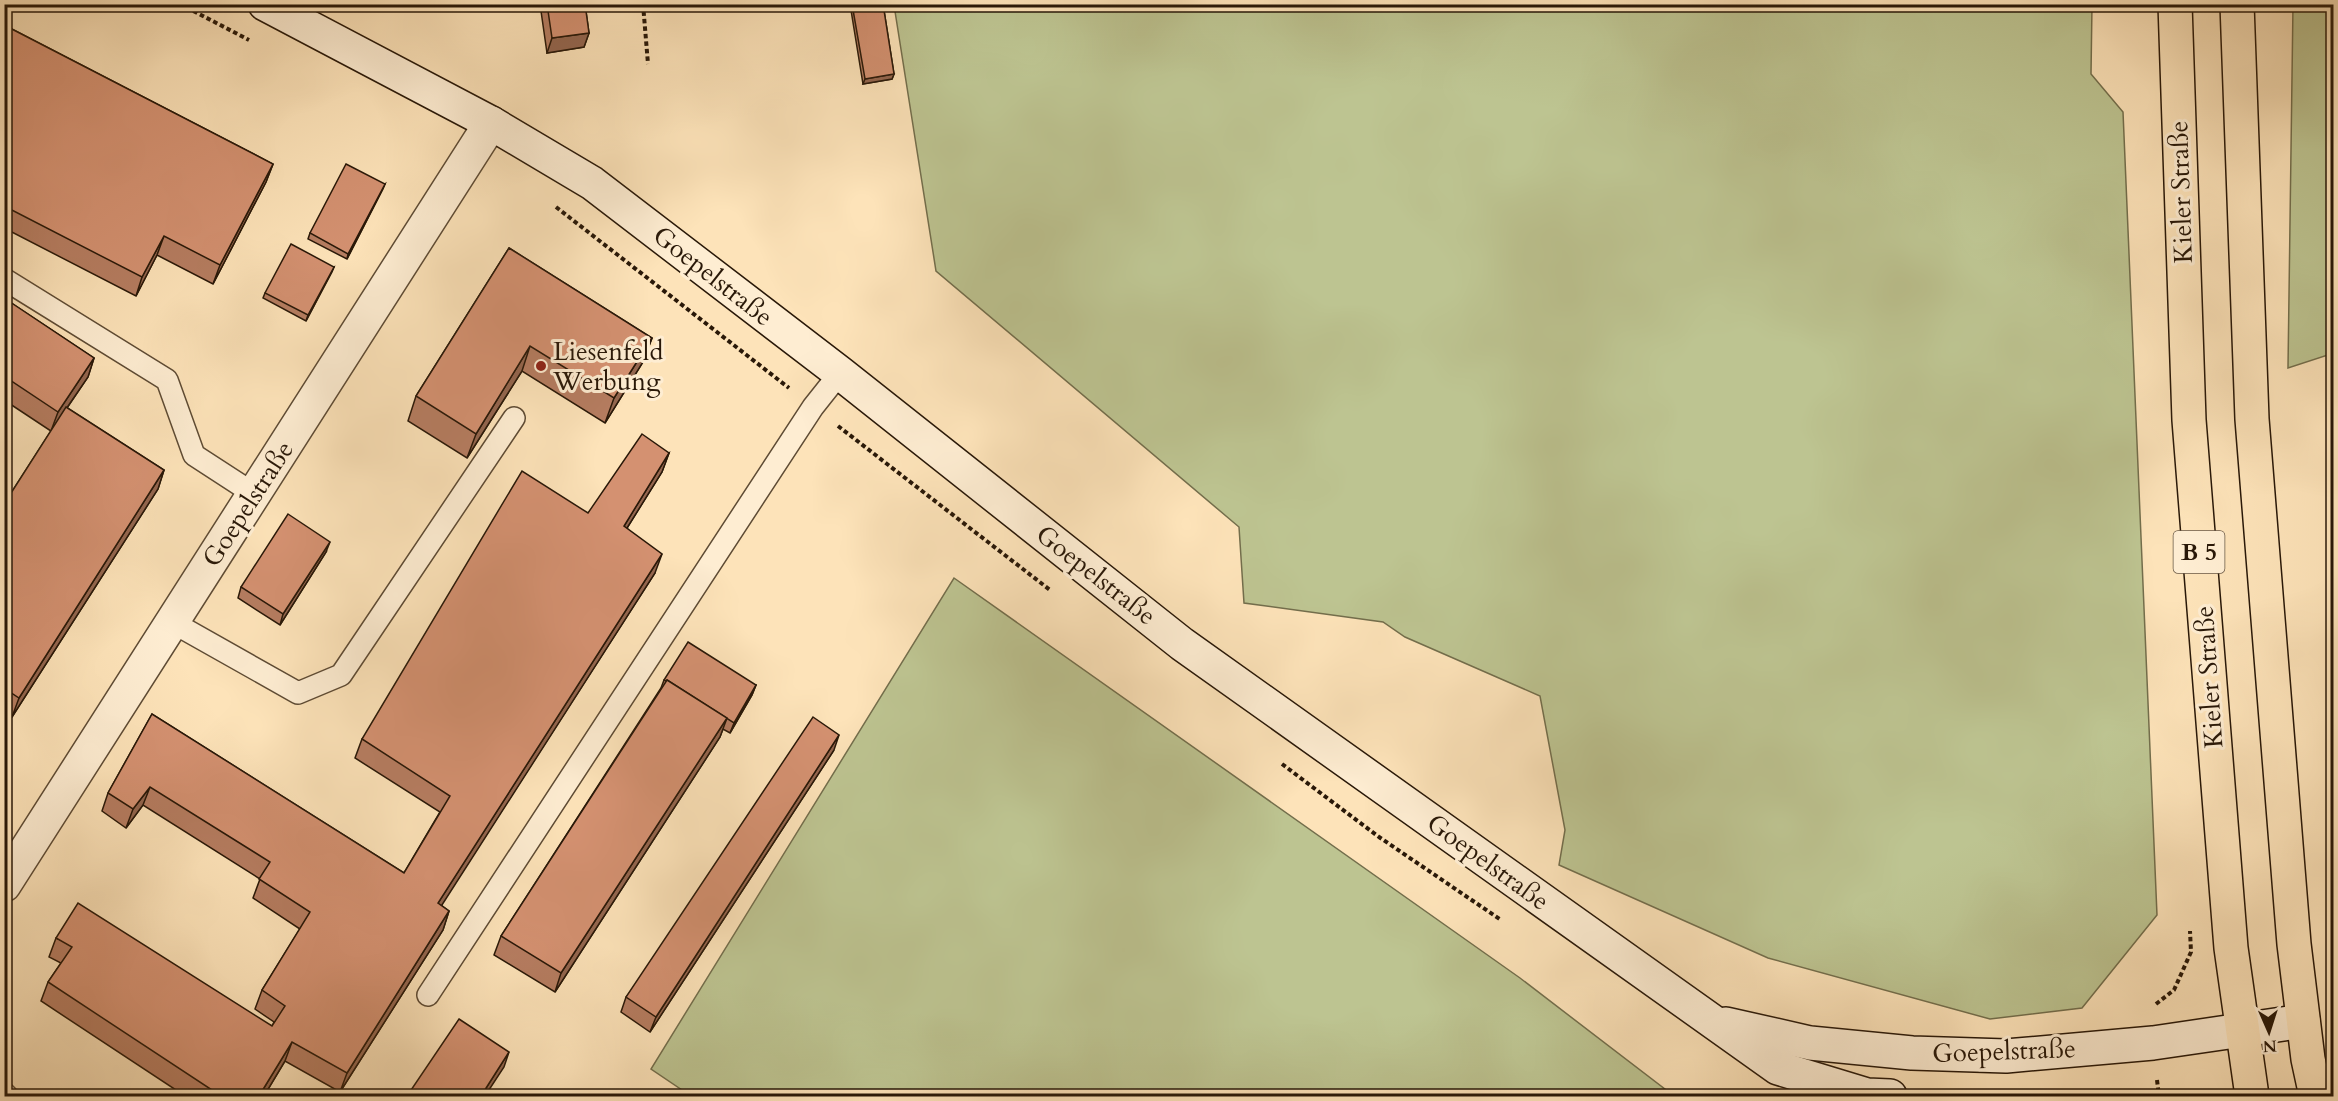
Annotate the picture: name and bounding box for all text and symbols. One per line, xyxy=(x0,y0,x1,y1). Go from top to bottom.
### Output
street label: Kieler Straße xyxy=(2161,120,2201,264)
street label: Goepelstraße xyxy=(646,218,780,334)
place label: Liesenfeld Werbung xyxy=(552,334,663,399)
marker: Liesenfeld Werbung xyxy=(534,359,548,373)
street label: Goepelstraße xyxy=(194,434,302,574)
street label: Goepelstraße xyxy=(1029,517,1163,633)
road number: B 5 xyxy=(2174,531,2224,573)
street label: Kieler Straße xyxy=(2187,605,2231,749)
street label: Goepelstraße xyxy=(1420,806,1556,918)
north arrow xyxy=(2239,1002,2299,1062)
street label: Goepelstraße xyxy=(1932,1031,2076,1071)
text: N xyxy=(2262,1035,2277,1057)

